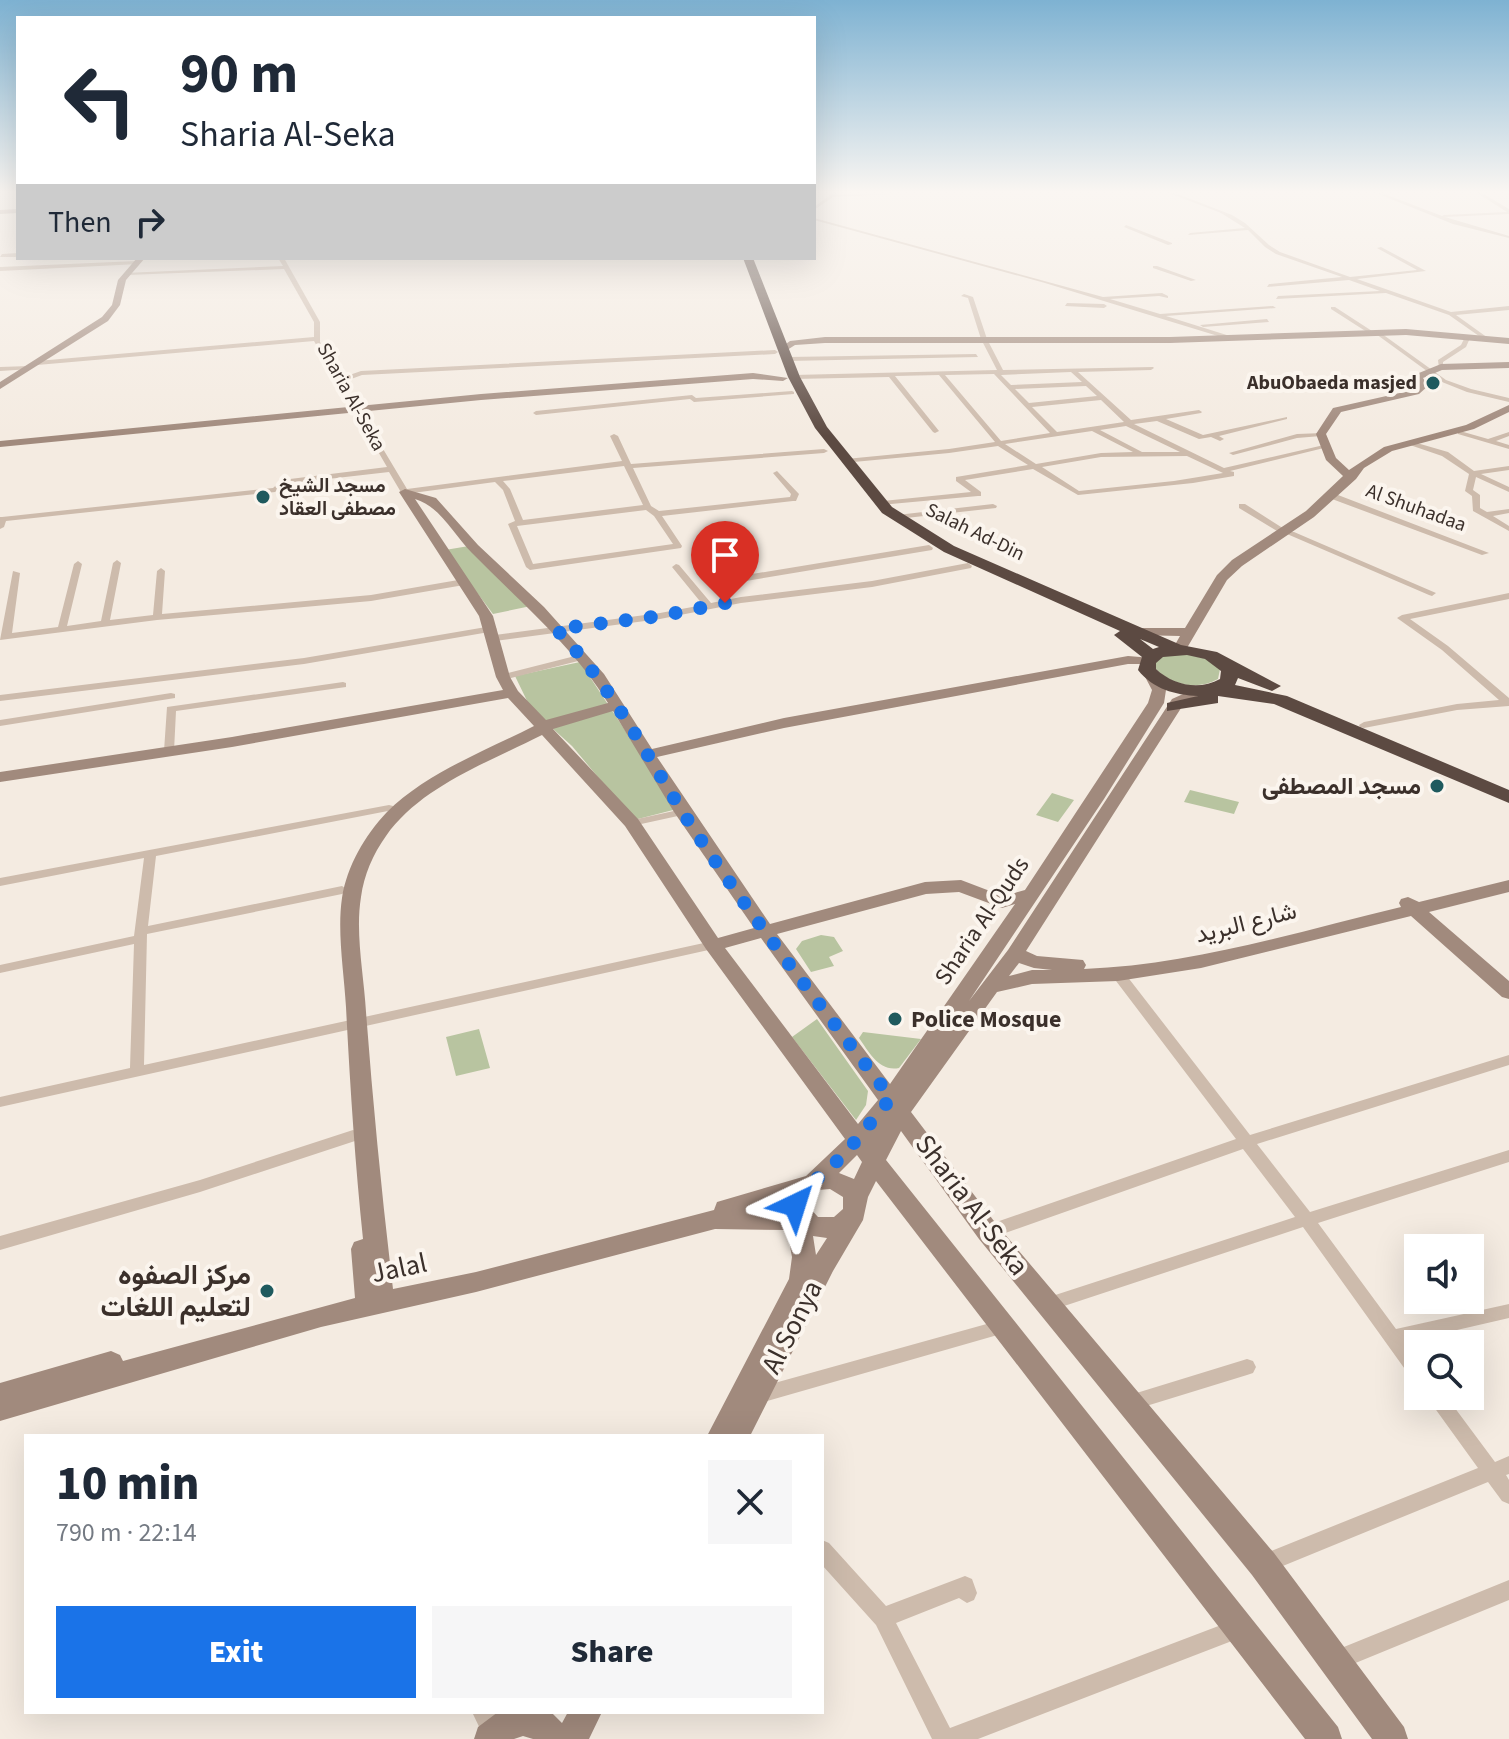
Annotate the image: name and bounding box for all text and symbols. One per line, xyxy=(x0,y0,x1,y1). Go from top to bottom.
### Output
text: 90 m xyxy=(180,35,298,114)
icon: left xyxy=(48,48,152,152)
text: Sharia Al-Seka xyxy=(180,109,396,160)
icon: right xyxy=(128,200,172,244)
text: Then xyxy=(48,201,112,244)
street label: Sharia Al-Seka xyxy=(310,338,392,456)
place label: AbuObaeda masjed xyxy=(1246,369,1417,397)
marker: AbuObaeda masjed xyxy=(1424,374,1442,392)
place label: مسجد الشيخ مصطفى العقاد xyxy=(279,472,396,523)
street label: Al Shuhadaa xyxy=(1362,477,1470,539)
marker: مسجد الشيخ مصطفى العقاد xyxy=(254,488,272,506)
street label: Salah Ad-Din xyxy=(921,496,1029,568)
pin xyxy=(691,521,759,603)
icon: arrive xyxy=(703,533,747,577)
place label: مسجد المصطفى xyxy=(1262,769,1421,804)
marker: مسجد المصطفى xyxy=(1428,777,1446,795)
street label: Sharia Al-Quds xyxy=(926,850,1038,992)
street label: شارع البريد xyxy=(1192,894,1300,952)
place label: Police Mosque xyxy=(911,1002,1061,1037)
marker: Police Mosque xyxy=(886,1010,904,1028)
street label: Sharia Al-Seka xyxy=(906,1126,1038,1284)
position arrow xyxy=(753,1163,837,1247)
map controls xyxy=(1404,1234,1484,1410)
button: sound xyxy=(1404,1234,1484,1314)
street label: Jalal xyxy=(367,1243,431,1293)
place label: مركز الصفوه لتعليم اللغات xyxy=(100,1255,251,1327)
street label: Al Sonya xyxy=(751,1273,833,1381)
marker: مركز الصفوه لتعليم اللغات xyxy=(258,1282,276,1300)
button: search xyxy=(1404,1330,1484,1410)
text: 10 min xyxy=(56,1450,200,1518)
button: close xyxy=(708,1460,792,1544)
text: 790 m · 22:14 xyxy=(56,1514,197,1551)
button: Exit xyxy=(56,1606,416,1698)
button: Share xyxy=(432,1606,792,1698)

